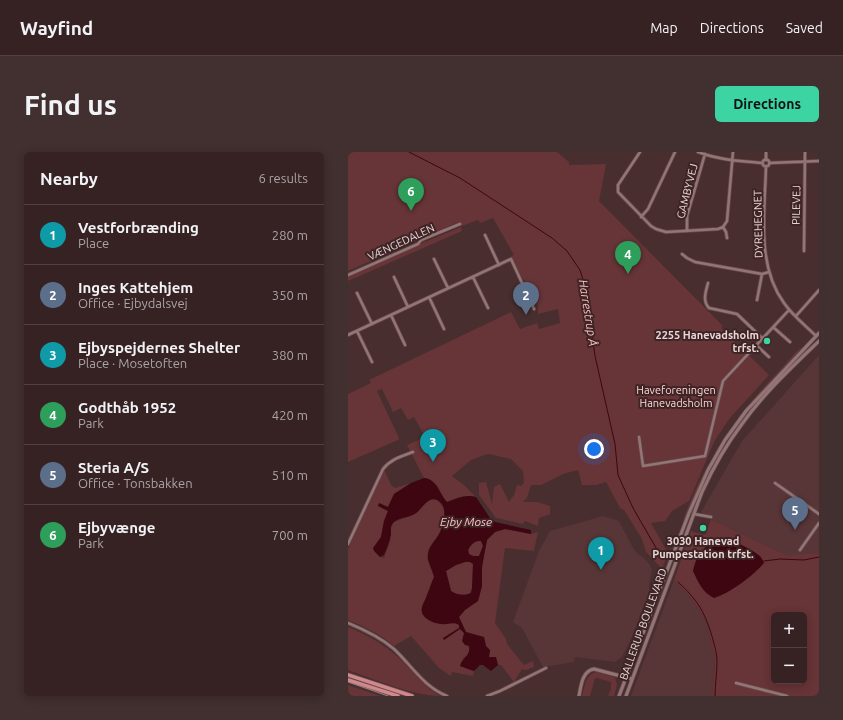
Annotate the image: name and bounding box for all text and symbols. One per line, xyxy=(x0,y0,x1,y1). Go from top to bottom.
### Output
text: Wayfind xyxy=(20,17,93,39)
text: Map xyxy=(650,20,678,36)
text: Directions xyxy=(700,20,764,36)
text: Saved xyxy=(786,20,823,36)
button: Directions xyxy=(715,86,819,122)
text: Find us xyxy=(24,89,117,120)
street label: GAMBYVEJ xyxy=(674,162,700,220)
text: Nearby xyxy=(40,169,98,188)
text: 6 results xyxy=(258,171,308,185)
pin: 6 xyxy=(398,178,424,211)
street label: PILEVEJ xyxy=(790,185,802,225)
street label: DYREHEGNET xyxy=(751,190,765,258)
text: Vestforbrænding xyxy=(78,219,199,236)
street label: VÆNGEDALEN xyxy=(366,221,436,263)
text: 1 xyxy=(49,228,57,242)
text: 280 m xyxy=(272,228,308,242)
text: Place xyxy=(78,236,109,250)
pin: 4 xyxy=(615,241,641,274)
text: Inges Kattehjem xyxy=(78,279,193,296)
water label: Harrestrup Å xyxy=(577,279,600,347)
pin: 2 xyxy=(513,282,539,315)
text: 2 xyxy=(49,288,57,302)
text: 350 m xyxy=(272,288,308,302)
text: Office · Ejbydalsvej xyxy=(78,296,188,310)
place label: 2255 Hanevadsholm trfst. xyxy=(655,329,759,354)
marker: 2255 Hanevadsholm trfst. xyxy=(762,336,772,346)
text: Ejbyspejdernes Shelter xyxy=(78,339,240,356)
text: 3 xyxy=(49,348,57,362)
text: 380 m xyxy=(272,348,308,362)
text: Place · Mosetoften xyxy=(78,356,187,370)
park label: Haveforeningen Hanevadsholm xyxy=(636,384,716,409)
text: Godthåb 1952 xyxy=(78,399,176,416)
text: 4 xyxy=(49,408,57,422)
text: 420 m xyxy=(272,408,308,422)
text: Park xyxy=(78,416,104,430)
pin: 3 xyxy=(420,429,446,462)
your location xyxy=(584,439,604,459)
text: Steria A/S xyxy=(78,459,149,476)
text: 5 xyxy=(49,468,57,482)
text: 510 m xyxy=(272,468,308,482)
text: Office · Tonsbakken xyxy=(78,476,193,490)
pin: 5 xyxy=(782,497,808,530)
water label: Ejby Mose xyxy=(440,515,492,528)
text: Ejbyvænge xyxy=(78,519,155,536)
marker: 3030 Hanevad Pumpestation trfst. xyxy=(698,523,708,533)
text: 6 xyxy=(49,528,57,542)
text: 700 m xyxy=(272,528,308,542)
place label: 3030 Hanevad Pumpestation trfst. xyxy=(652,535,754,560)
text: Park xyxy=(78,536,104,550)
pin: 1 xyxy=(588,537,614,570)
street label: BALLERUP BOULEVARD xyxy=(617,566,669,681)
map controls xyxy=(771,612,807,684)
button: + xyxy=(771,612,807,648)
button: − xyxy=(771,648,807,684)

